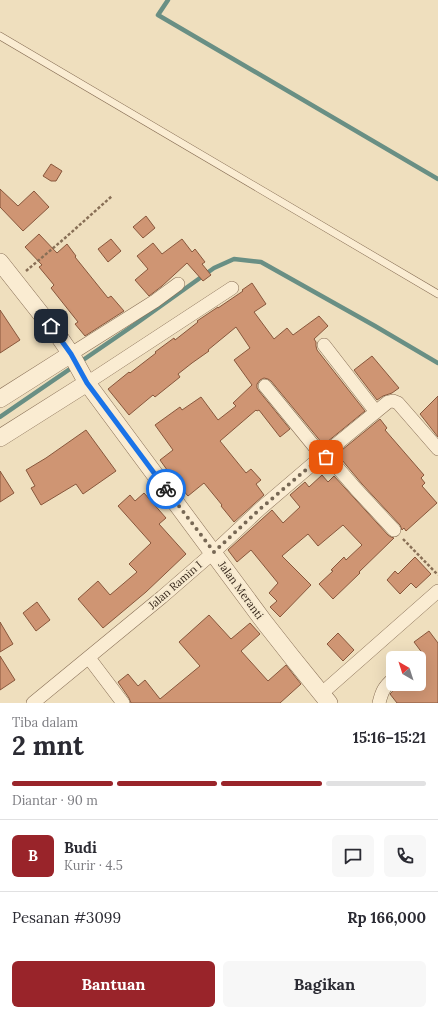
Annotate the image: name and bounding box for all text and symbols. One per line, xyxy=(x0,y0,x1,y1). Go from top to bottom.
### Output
pin xyxy=(34,309,68,343)
icon: home xyxy=(40,315,62,337)
pin xyxy=(309,440,343,474)
icon: bag xyxy=(315,446,337,468)
courier xyxy=(146,469,186,509)
icon: bike xyxy=(155,478,177,500)
street label: Jalan Ramin I xyxy=(145,558,205,613)
street label: Jalan Meranti xyxy=(215,558,267,622)
north arrow xyxy=(386,651,426,691)
map controls xyxy=(386,651,426,691)
text: Tiba dalam xyxy=(12,714,78,731)
text: 15:16–15:21 xyxy=(353,728,426,747)
text: 2 mnt xyxy=(12,729,84,762)
text: Diantar · 90 m xyxy=(12,792,98,809)
button: chat xyxy=(332,835,374,877)
button: phone xyxy=(384,835,426,877)
text: Budi xyxy=(64,838,97,857)
text: B xyxy=(28,846,38,865)
text: Kurir · 4.5 xyxy=(64,857,123,874)
text: Pesanan #3099 xyxy=(12,908,121,927)
text: Rp 166,000 xyxy=(347,908,426,927)
button: Bantuan xyxy=(12,961,215,1007)
button: Bagikan xyxy=(223,961,426,1007)

